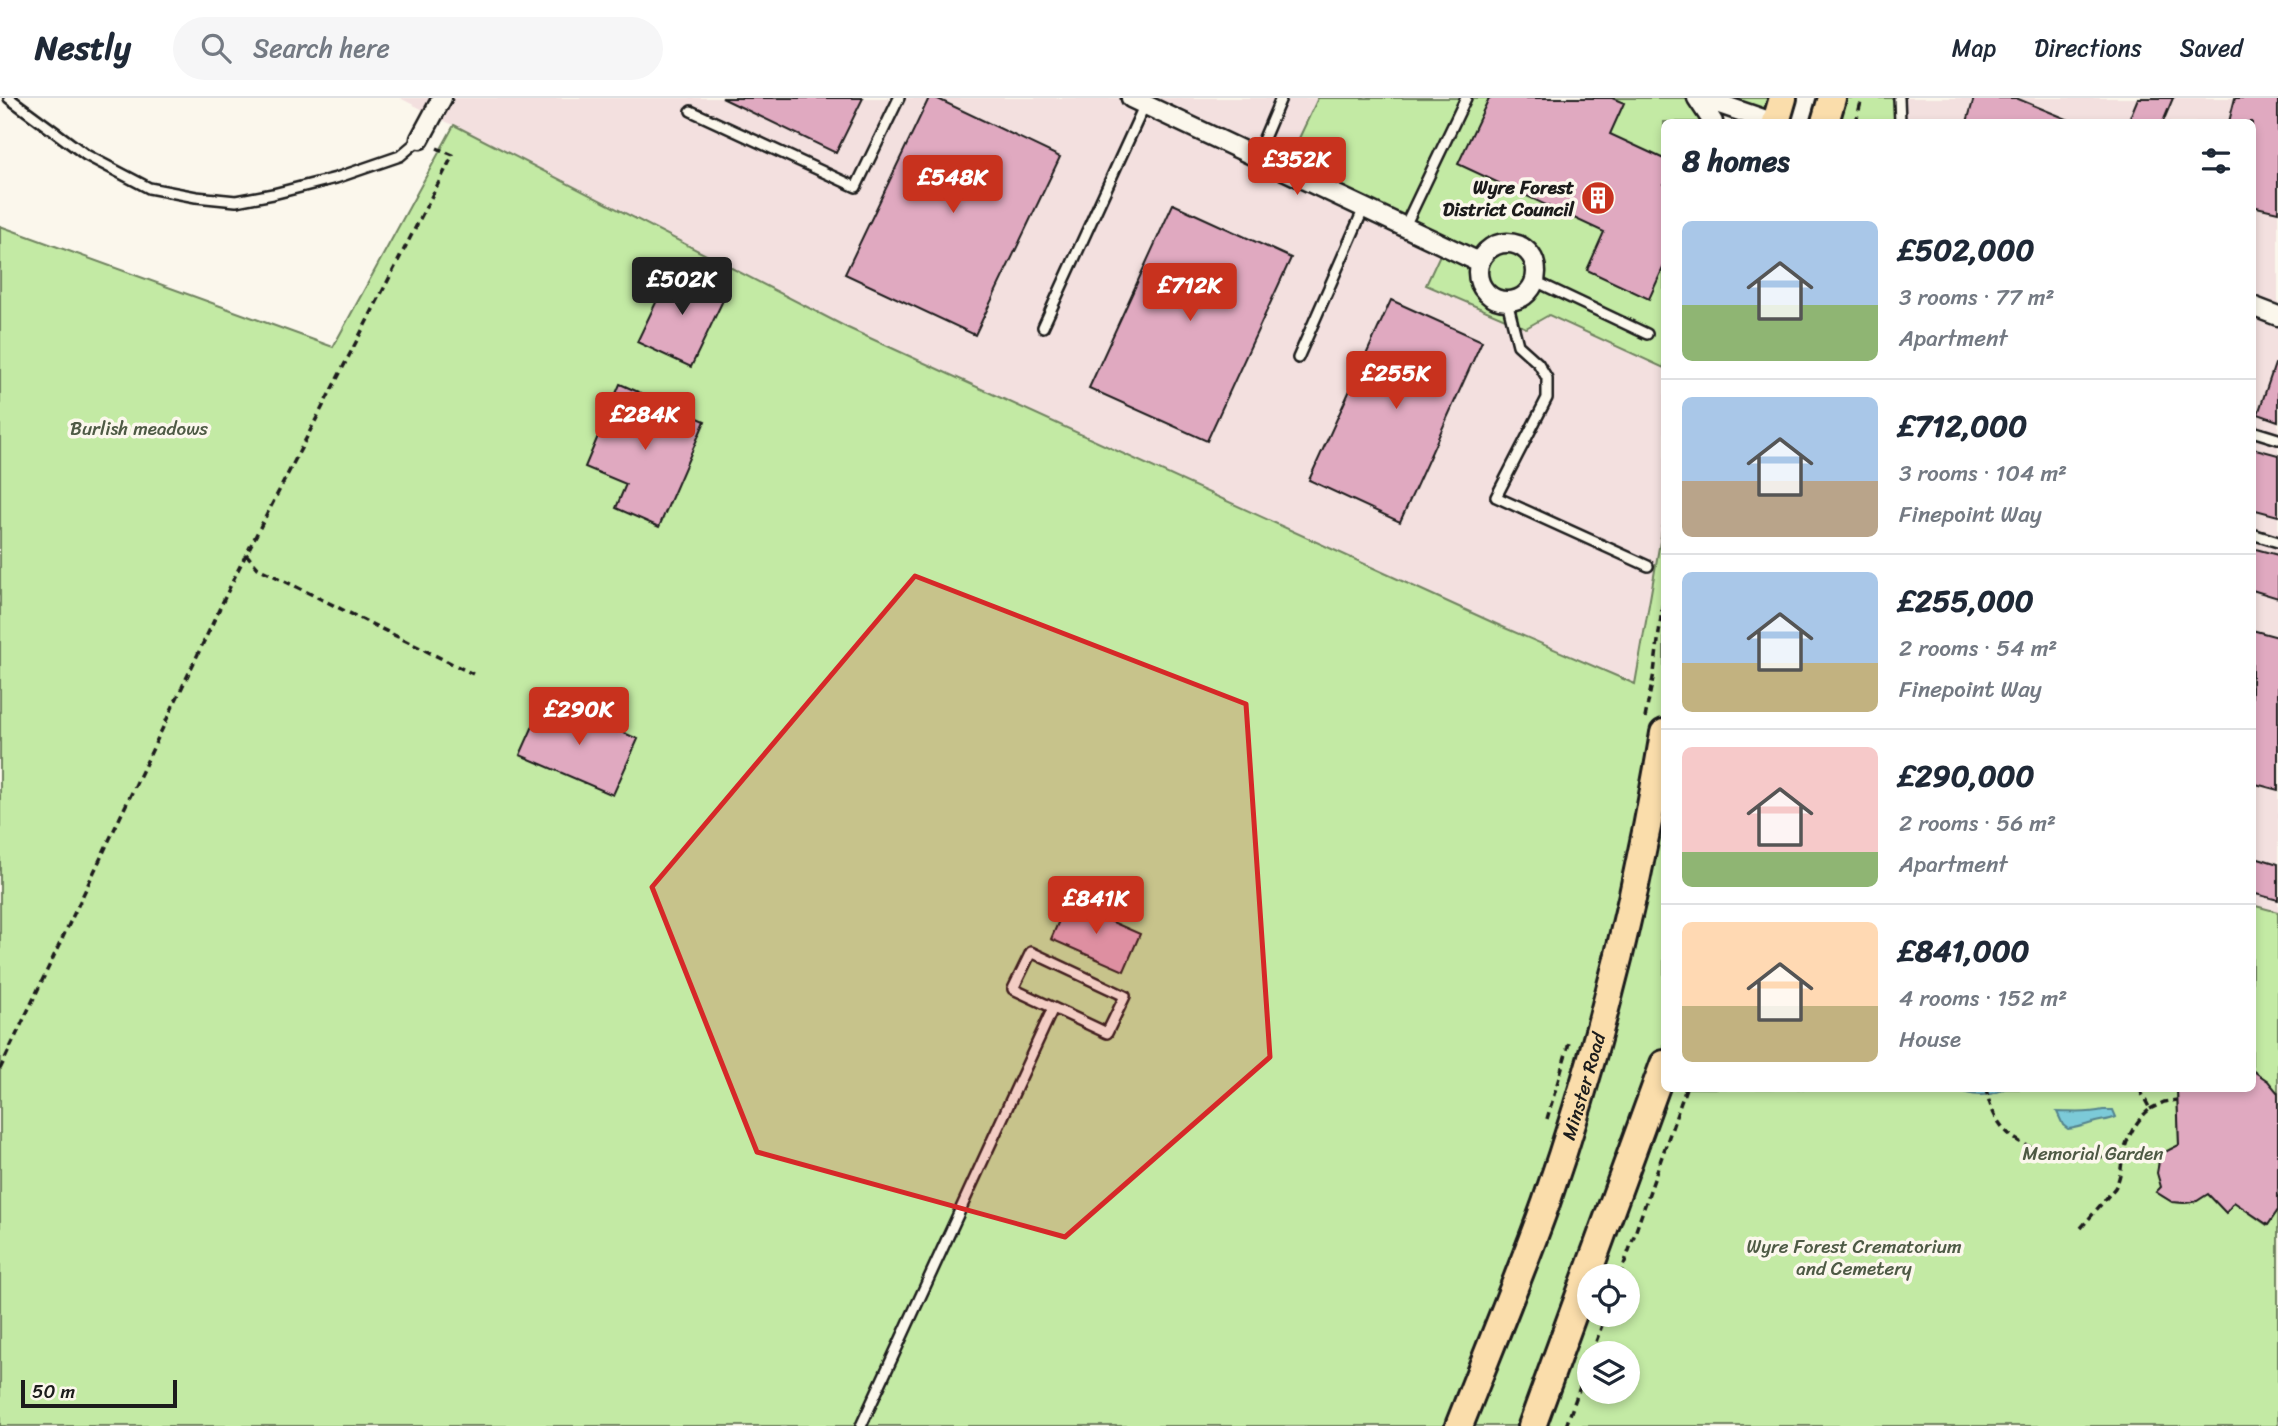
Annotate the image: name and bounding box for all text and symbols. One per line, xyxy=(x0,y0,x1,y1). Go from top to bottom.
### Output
search box xyxy=(173,17,663,80)
text: Nestly xyxy=(35,19,131,77)
text: Search here xyxy=(253,25,390,71)
text: Map xyxy=(1952,27,1996,69)
text: Directions xyxy=(2034,27,2142,69)
text: Saved xyxy=(2180,27,2243,69)
icon: search xyxy=(197,29,235,67)
text: 8 homes xyxy=(1682,134,1790,188)
pin: £352K xyxy=(1248,138,1346,197)
text: £352K xyxy=(1264,139,1330,180)
icon: filters xyxy=(2197,142,2235,180)
pin: £548K xyxy=(904,156,1002,215)
text: £548K xyxy=(919,157,987,198)
place label: Wyre Forest District Council xyxy=(1443,171,1576,226)
building icon: Wyre Forest District Council xyxy=(1579,179,1617,217)
text: £502,000 xyxy=(1899,223,2034,277)
icon: home xyxy=(1738,249,1822,333)
pin: £502K xyxy=(633,258,731,317)
text: £502K xyxy=(648,259,716,300)
pin: £712K xyxy=(1141,264,1239,323)
text: £712K xyxy=(1159,265,1221,306)
text: 3 rooms · 77 m² xyxy=(1899,277,2055,318)
text: Apartment xyxy=(1899,318,2008,359)
pin: £255K xyxy=(1347,352,1445,411)
text: £255K xyxy=(1362,353,1430,394)
pin: £284K xyxy=(596,392,694,452)
text: £284K xyxy=(611,394,679,435)
text: £712,000 xyxy=(1899,399,2027,453)
park label: Burlish meadows xyxy=(70,412,208,445)
icon: home xyxy=(1738,425,1822,509)
text: 3 rooms · 104 m² xyxy=(1899,453,2067,494)
text: Finepoint Way xyxy=(1899,494,2042,535)
text: £255,000 xyxy=(1899,574,2034,628)
icon: home xyxy=(1738,600,1822,684)
text: 2 rooms · 54 m² xyxy=(1899,628,2057,669)
text: Finepoint Way xyxy=(1899,669,2042,710)
pin: £290K xyxy=(530,688,628,747)
text: £290K xyxy=(545,689,613,730)
text: £290,000 xyxy=(1899,749,2035,803)
icon: home xyxy=(1738,775,1822,859)
text: 2 rooms · 56 m² xyxy=(1899,803,2056,844)
text: Apartment xyxy=(1899,844,2008,885)
pin: £841K xyxy=(1047,876,1145,936)
text: £841K xyxy=(1064,878,1128,919)
text: £841,000 xyxy=(1899,924,2030,978)
icon: home xyxy=(1738,950,1822,1034)
text: 4 rooms · 152 m² xyxy=(1899,978,2067,1019)
text: House xyxy=(1899,1019,1961,1060)
street label: Minster Road xyxy=(1552,1028,1615,1144)
park label: Memorial Garden xyxy=(2022,1137,2164,1170)
park label: Wyre Forest Crematorium and Cemetery xyxy=(1746,1230,1962,1285)
map controls xyxy=(1577,1264,1640,1404)
button: locate xyxy=(1577,1264,1640,1327)
button: layers xyxy=(1577,1341,1640,1404)
text: 50 m xyxy=(32,1375,75,1408)
scale bar xyxy=(21,1377,177,1409)

